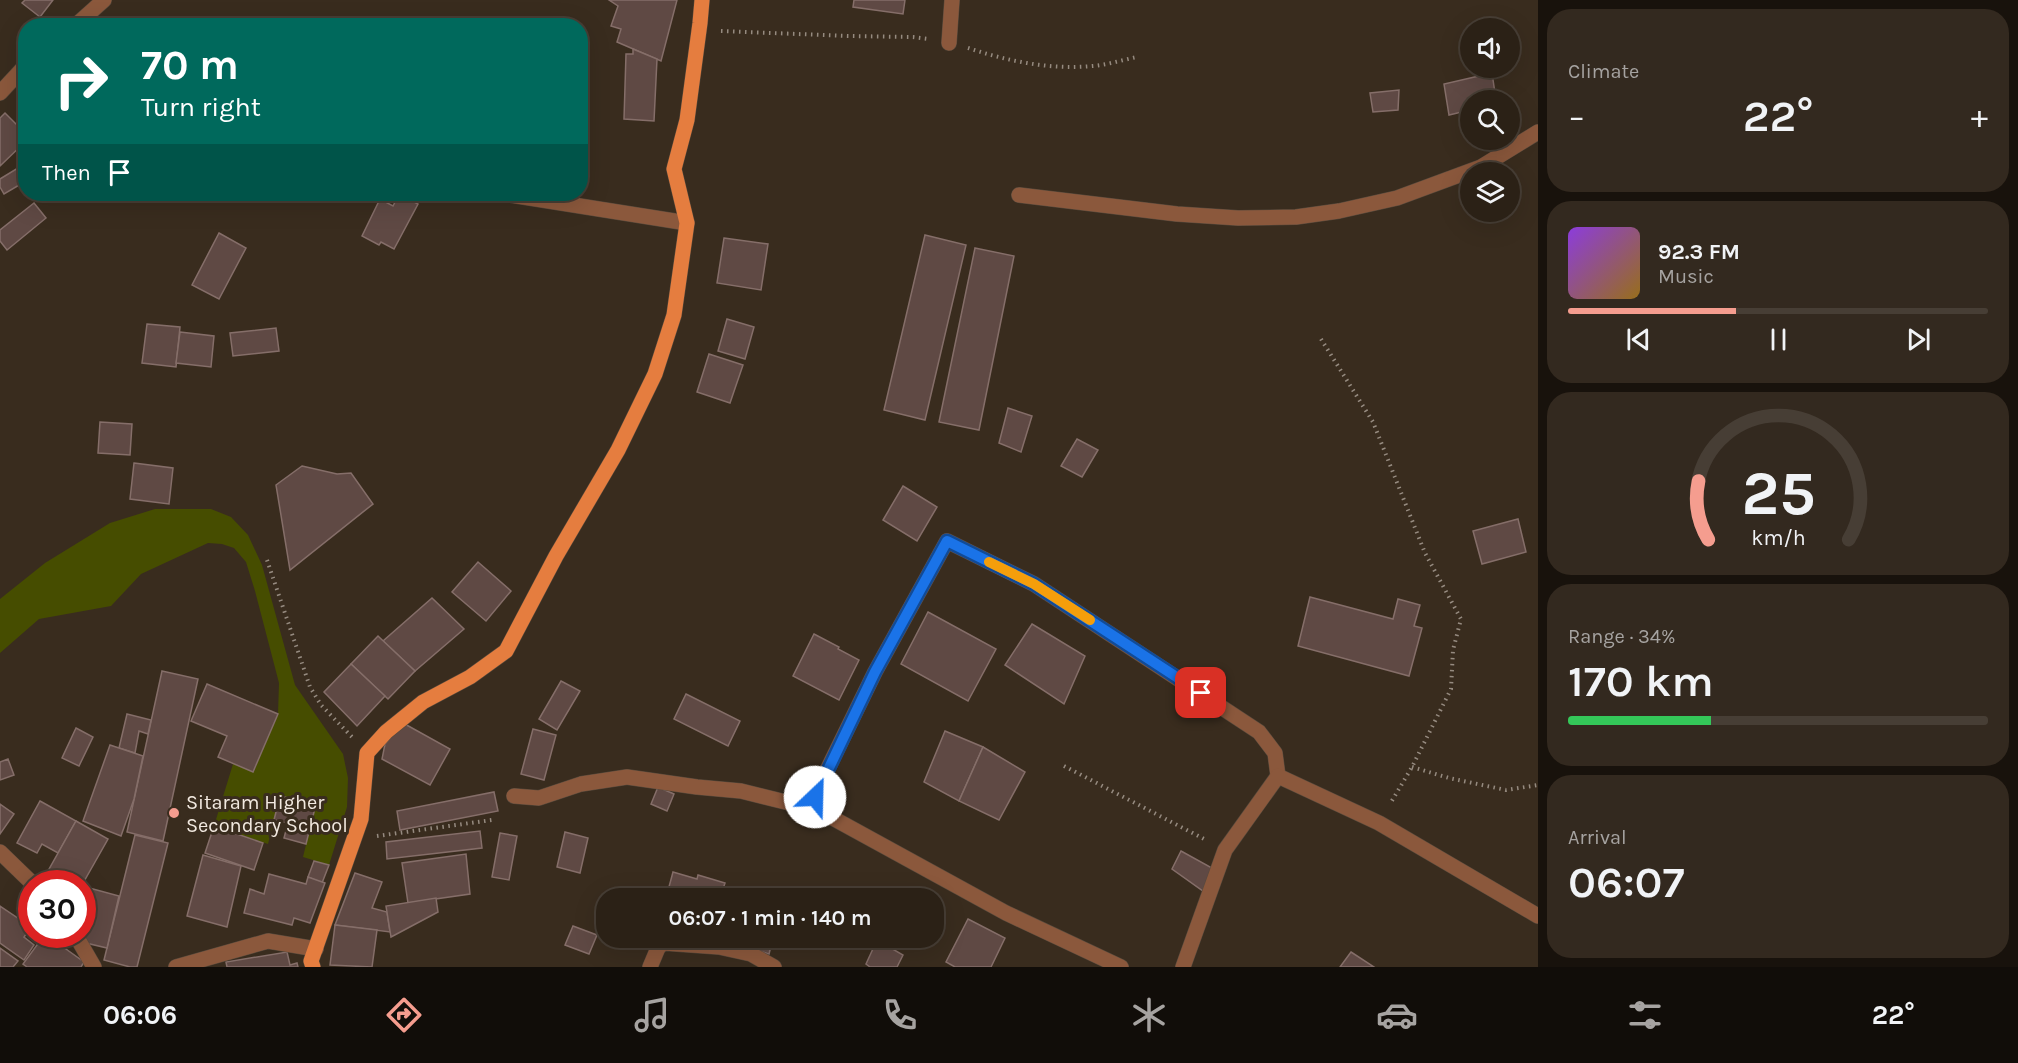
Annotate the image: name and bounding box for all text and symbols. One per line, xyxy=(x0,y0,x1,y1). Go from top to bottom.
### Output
map controls xyxy=(1460,18,1520,222)
button: sound xyxy=(1460,18,1520,78)
text: 70 m xyxy=(141,40,239,90)
icon: right xyxy=(42,42,120,120)
text: Climate xyxy=(1568,60,1639,83)
button: search xyxy=(1460,90,1520,150)
text: 22° xyxy=(1743,90,1813,142)
text: Turn right xyxy=(141,91,261,123)
text: − xyxy=(1568,97,1585,135)
text: + xyxy=(1971,97,1988,135)
icon: arrive xyxy=(103,156,136,189)
text: Then xyxy=(42,160,91,186)
button: layers xyxy=(1460,162,1520,222)
text: 92.3 FM xyxy=(1658,239,1740,265)
text: Music xyxy=(1658,265,1714,288)
icon: previous xyxy=(1622,323,1655,356)
icon: pause xyxy=(1762,323,1795,356)
icon: next xyxy=(1902,323,1935,356)
text: 25 xyxy=(1741,458,1815,531)
text: km/h xyxy=(1751,526,1805,551)
text: Range · 34% xyxy=(1568,625,1675,648)
text: 170 km xyxy=(1568,655,1714,707)
pin xyxy=(1175,667,1226,718)
icon: arrive xyxy=(1184,676,1217,709)
position arrow xyxy=(783,765,847,829)
place label: Sitaram Higher Secondary School xyxy=(186,791,348,837)
marker: Sitaram Higher Secondary School xyxy=(167,806,181,820)
text: Arrival xyxy=(1568,826,1627,849)
text: 06:07 xyxy=(1568,856,1685,908)
speed limit sign: 30 xyxy=(18,870,96,948)
text: 06:07 · 1 min · 140 m xyxy=(668,905,872,931)
icon: directions xyxy=(383,994,425,1036)
icon: music xyxy=(631,994,673,1036)
icon: phone xyxy=(879,994,921,1036)
icon: climate xyxy=(1128,994,1170,1036)
icon: car xyxy=(1376,994,1418,1036)
icon: filters xyxy=(1624,994,1666,1036)
text: 06:06 xyxy=(103,999,177,1031)
text: 22° xyxy=(1872,999,1915,1031)

